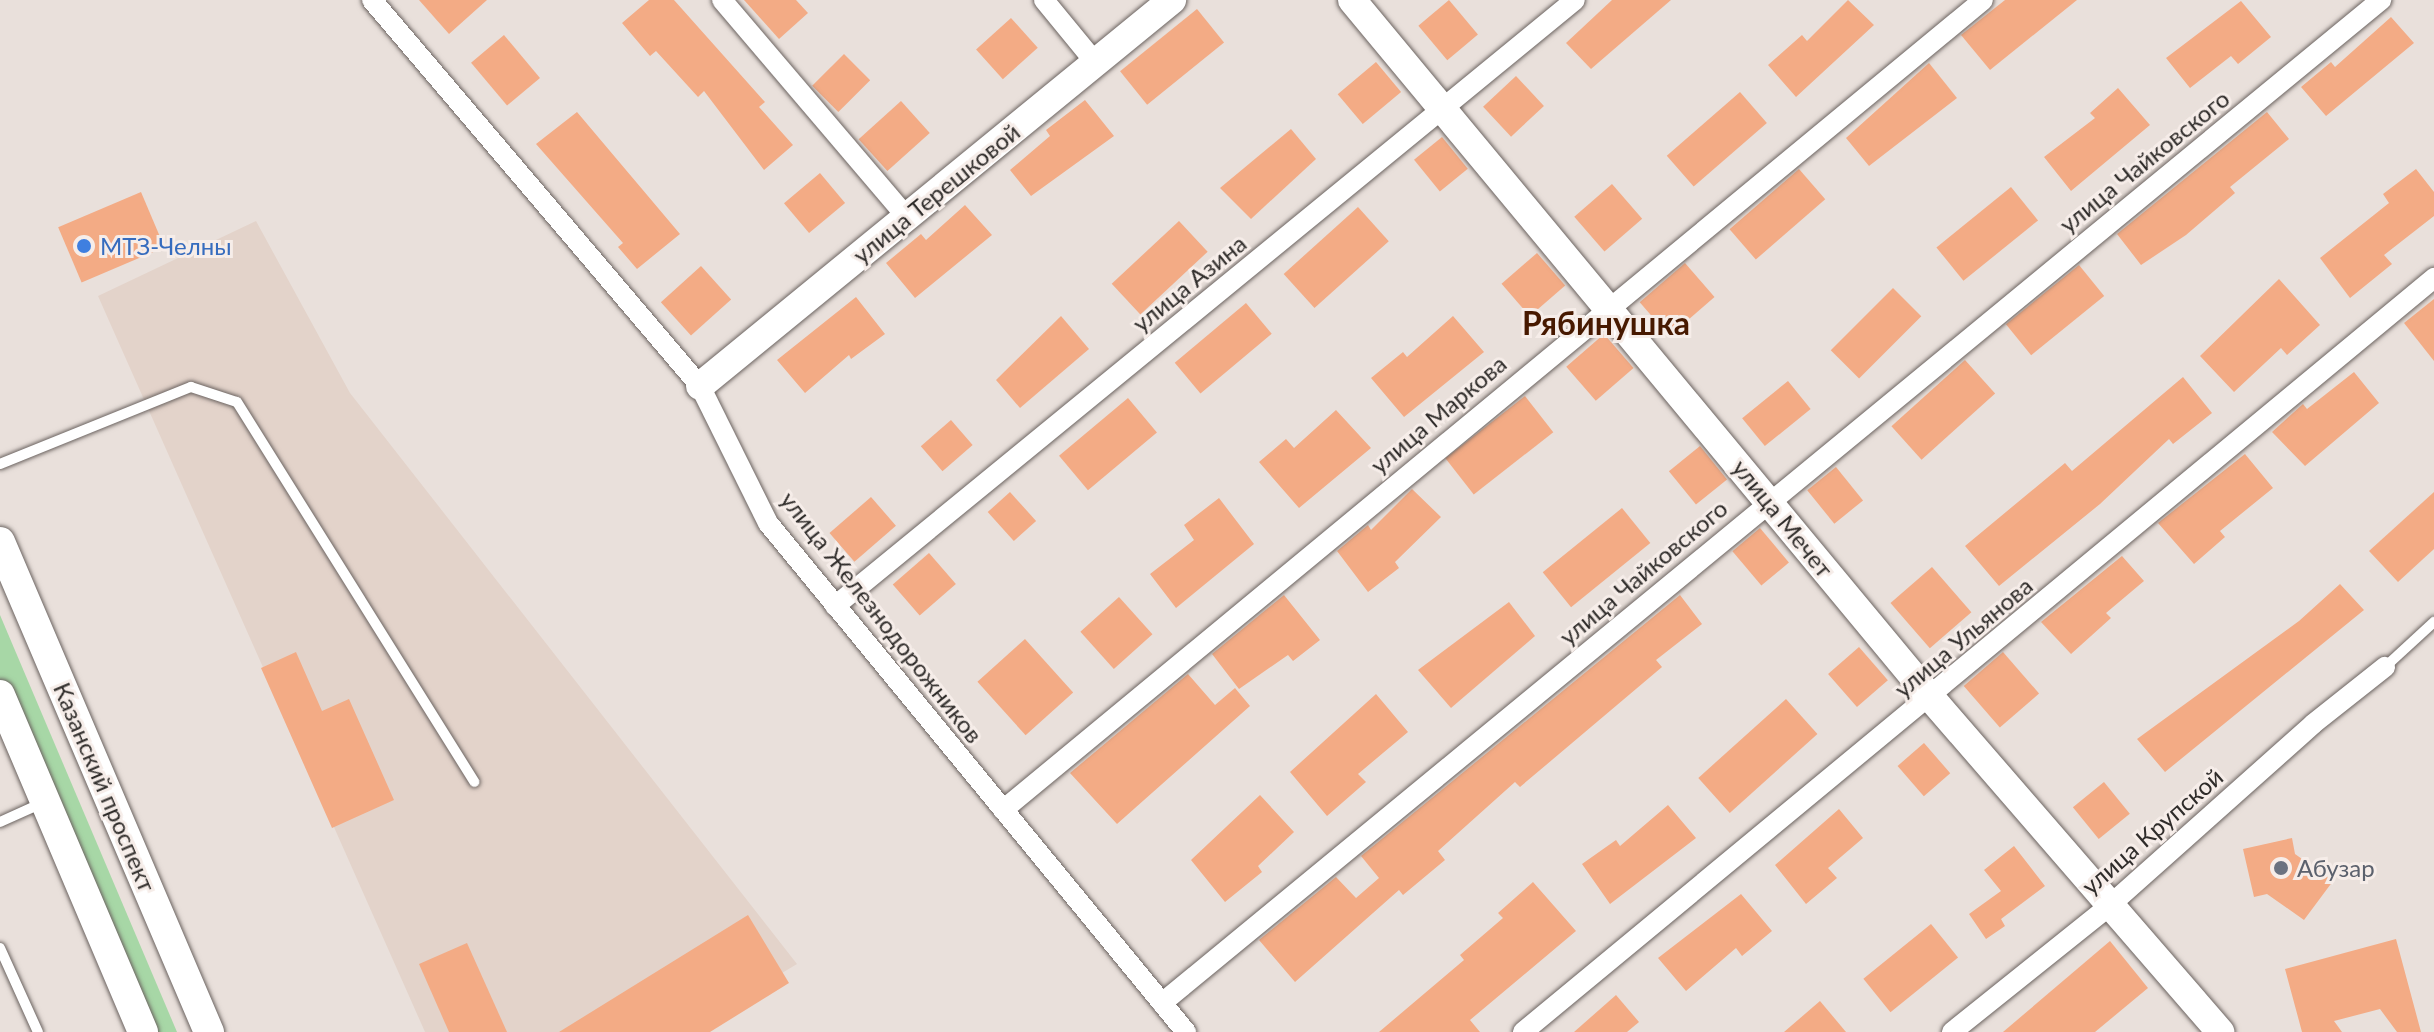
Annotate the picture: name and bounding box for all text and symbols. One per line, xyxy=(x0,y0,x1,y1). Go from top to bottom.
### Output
street label: улица Чайковского xyxy=(2053,84,2235,238)
street label: улица Терешковой xyxy=(847,117,1025,269)
street label: улица Азина xyxy=(1126,228,1252,338)
place label: МТЗ-Челны xyxy=(100,232,232,260)
marker: МТЗ-Челны xyxy=(75,237,93,255)
district label: Рябинушка xyxy=(1522,304,1690,342)
street label: улица Маркова xyxy=(1364,349,1512,479)
street label: улица Мечет xyxy=(1727,453,1839,583)
street label: улица Железнодорожников xyxy=(775,486,989,748)
street label: улица Чайковского xyxy=(1553,493,1733,651)
street label: улица Ульянова xyxy=(1888,571,2038,703)
street label: Казанский проспект xyxy=(48,678,162,896)
street label: улица Крупской xyxy=(2076,762,2228,900)
place label: Абузар xyxy=(2297,854,2375,882)
marker: Абузар xyxy=(2272,859,2290,877)

